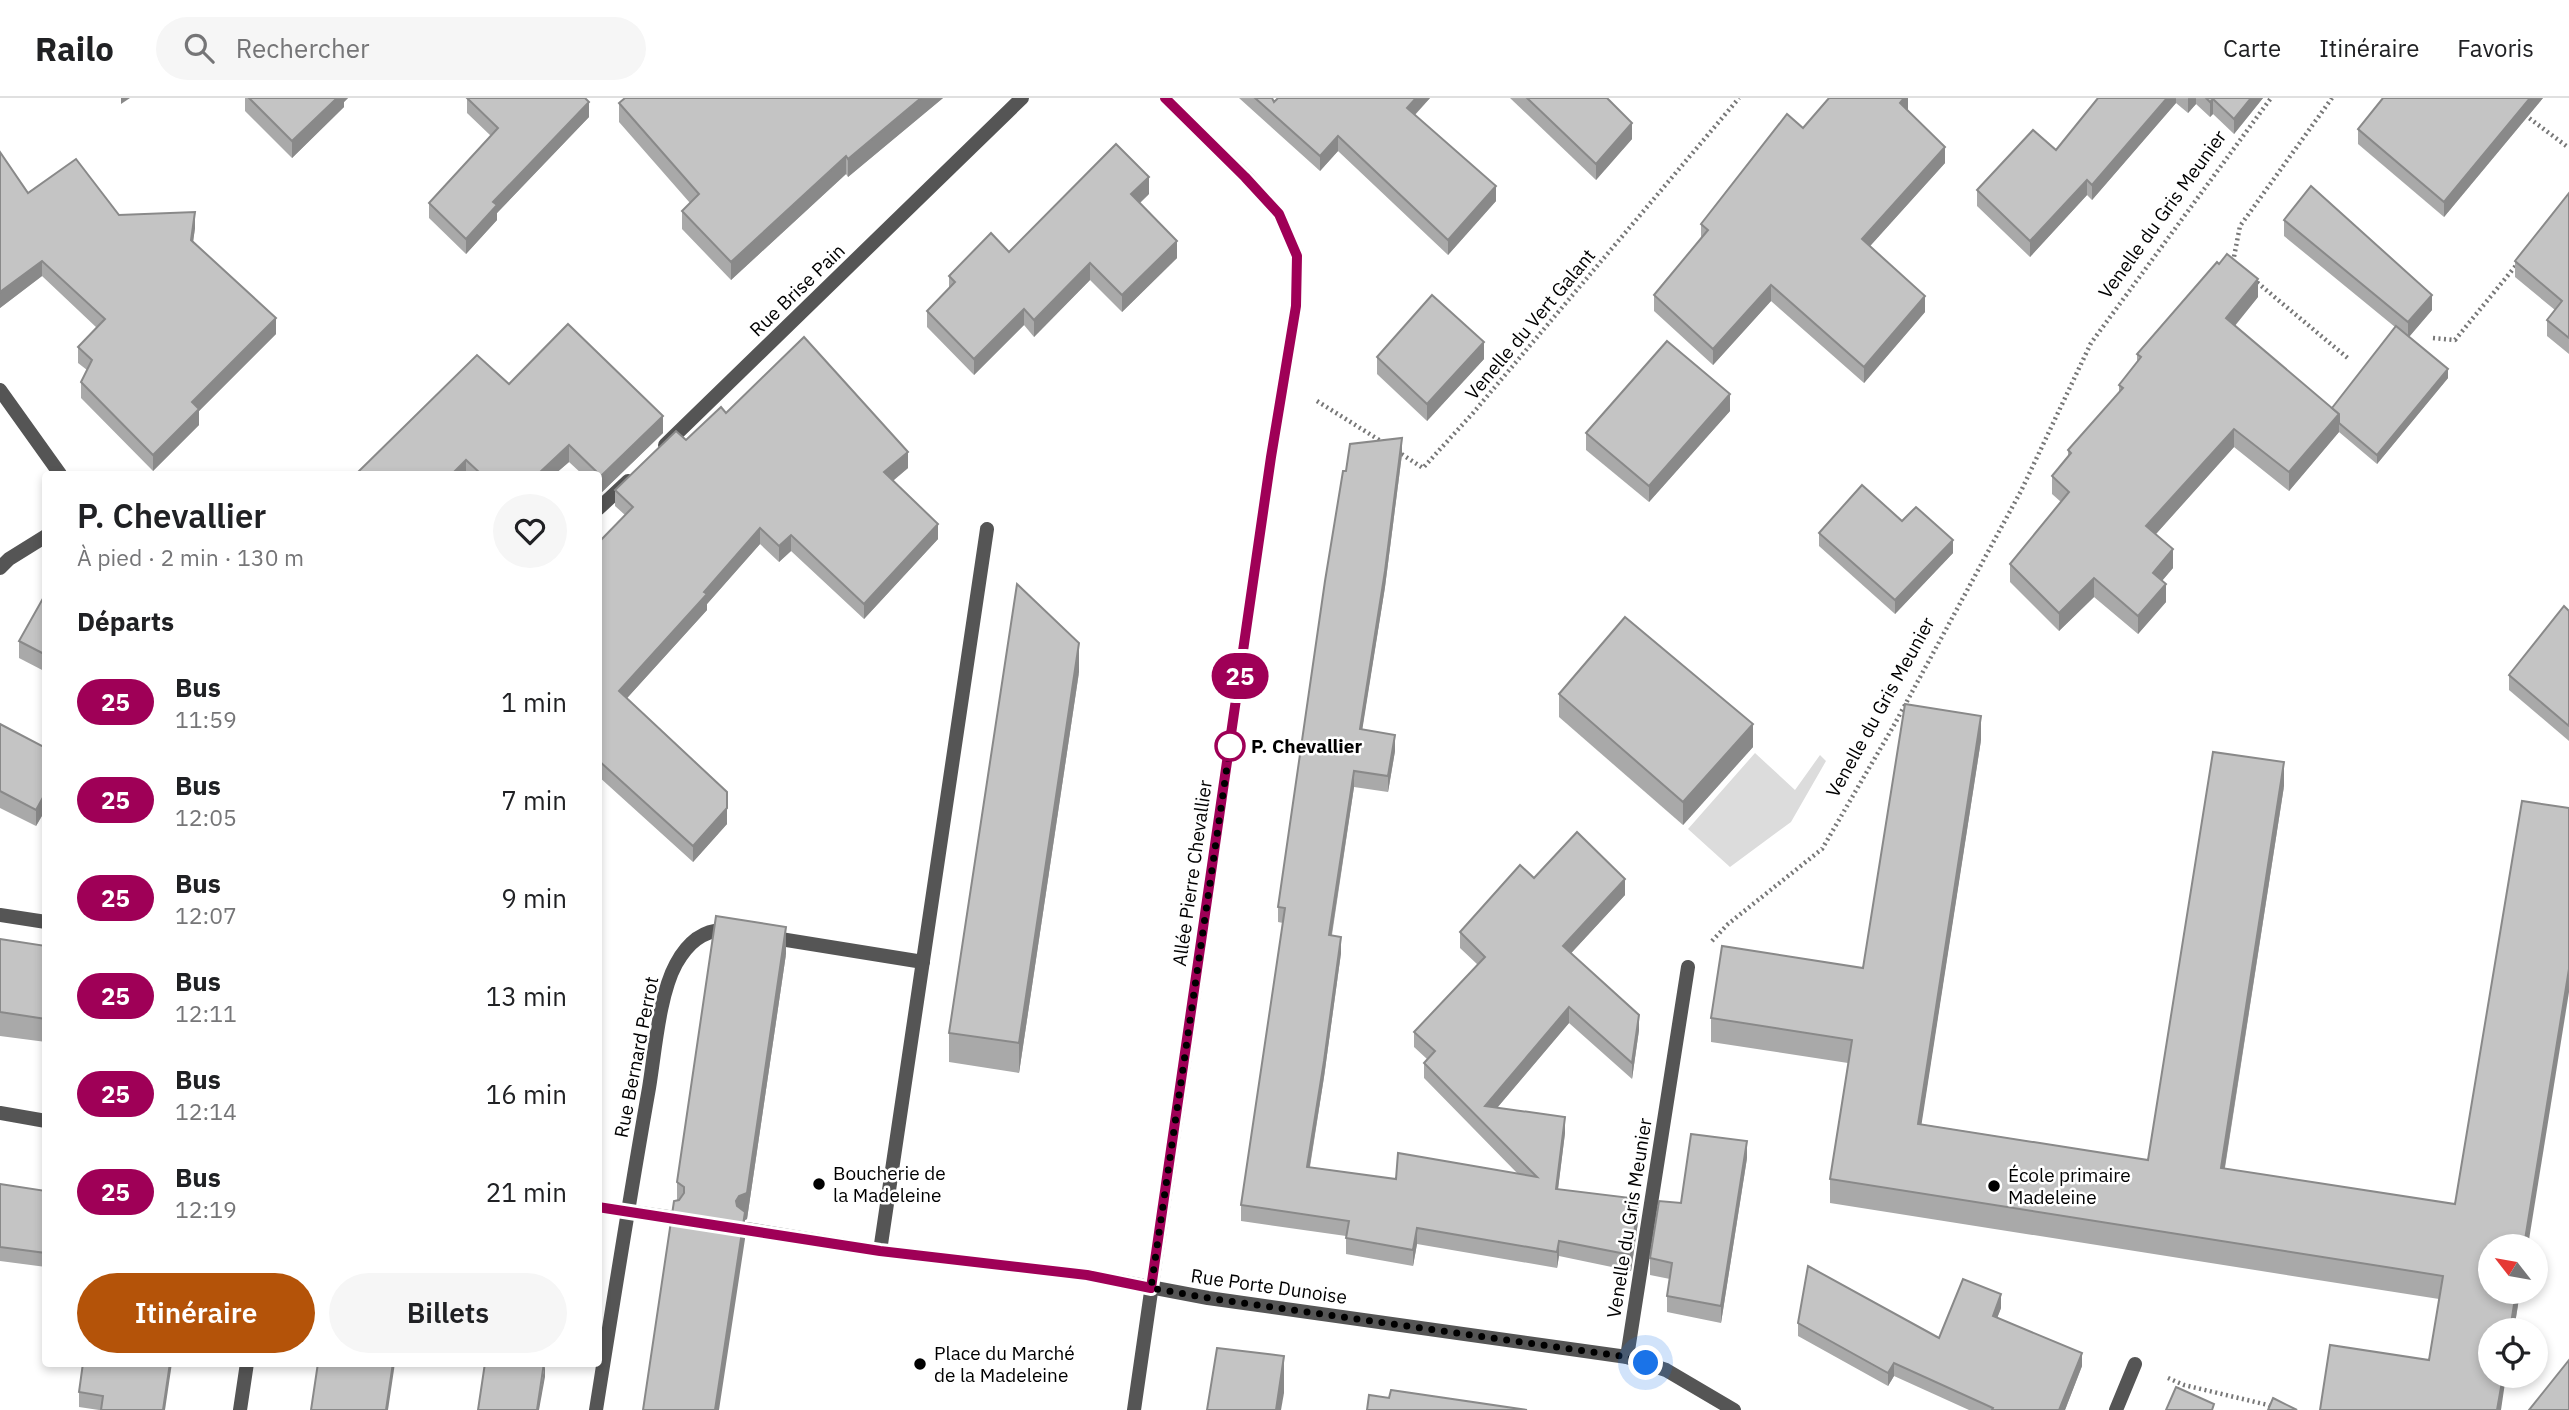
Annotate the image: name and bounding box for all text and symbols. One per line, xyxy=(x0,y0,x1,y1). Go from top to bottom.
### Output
search box xyxy=(156,17,646,80)
text: Railo xyxy=(35,27,114,70)
icon: search xyxy=(180,29,218,67)
text: Rechercher xyxy=(236,31,369,65)
text: Carte xyxy=(2223,32,2281,64)
text: Itinéraire xyxy=(2319,32,2419,64)
text: Favoris xyxy=(2457,32,2534,64)
street label: Venelle du Gris Meunier xyxy=(2093,125,2231,303)
street label: Rue Brise Pain xyxy=(744,239,850,341)
street label: Venelle du Vert Galant xyxy=(1460,244,1600,404)
text: P. Chevallier xyxy=(77,494,266,537)
button: heart xyxy=(493,494,567,568)
text: À pied · 2 min · 130 m xyxy=(77,542,304,572)
text: Départs xyxy=(77,604,174,638)
street label: Venelle du Gris Meunier xyxy=(1820,613,1940,801)
line badge: 25 xyxy=(1208,653,1272,699)
text: 25 xyxy=(1226,660,1254,692)
text: Bus xyxy=(175,670,221,704)
text: 1 min xyxy=(501,685,567,719)
text: 25 xyxy=(101,686,130,718)
text: 11:59 xyxy=(175,704,237,734)
marker: P. Chevallier xyxy=(1215,731,1245,761)
place label: P. Chevallier xyxy=(1251,734,1362,758)
text: Bus xyxy=(175,768,221,802)
street label: Allée Pierre Chevallier xyxy=(1167,778,1217,968)
text: 7 min xyxy=(501,783,567,817)
text: 25 xyxy=(101,784,130,816)
text: 12:05 xyxy=(175,802,237,832)
text: Bus xyxy=(175,866,221,900)
text: 9 min xyxy=(501,881,567,915)
text: 25 xyxy=(101,882,130,914)
text: 12:07 xyxy=(175,900,237,930)
text: Bus xyxy=(175,964,221,998)
street label: Rue Bernard Perrot xyxy=(609,974,663,1140)
text: 13 min xyxy=(486,979,567,1013)
text: 25 xyxy=(101,980,130,1012)
text: 12:11 xyxy=(175,998,237,1028)
text: Bus xyxy=(175,1062,221,1096)
text: 16 min xyxy=(486,1077,567,1111)
text: 25 xyxy=(101,1078,130,1110)
text: 12:14 xyxy=(175,1096,237,1126)
street label: Venelle du Gris Meunier xyxy=(1601,1116,1657,1320)
text: Bus xyxy=(175,1160,221,1194)
place label: Boucherie de la Madeleine xyxy=(833,1161,946,1207)
place label: École primaire Madeleine xyxy=(2008,1163,2131,1209)
text: 21 min xyxy=(486,1175,567,1209)
text: 25 xyxy=(101,1176,130,1208)
marker: Boucherie de la Madeleine xyxy=(811,1176,827,1192)
marker: École primaire Madeleine xyxy=(1986,1178,2002,1194)
text: 12:19 xyxy=(175,1194,237,1224)
north arrow xyxy=(2478,1234,2548,1304)
map controls xyxy=(2478,1234,2548,1388)
street label: Rue Porte Dunoise xyxy=(1189,1263,1349,1309)
button: Itinéraire xyxy=(77,1273,315,1353)
button: Billets xyxy=(329,1273,567,1353)
button: locate xyxy=(2478,1318,2548,1388)
place label: Place du Marché de la Madeleine xyxy=(934,1341,1075,1387)
your location xyxy=(1628,1345,1663,1380)
marker: Place du Marché de la Madeleine xyxy=(912,1356,928,1372)

